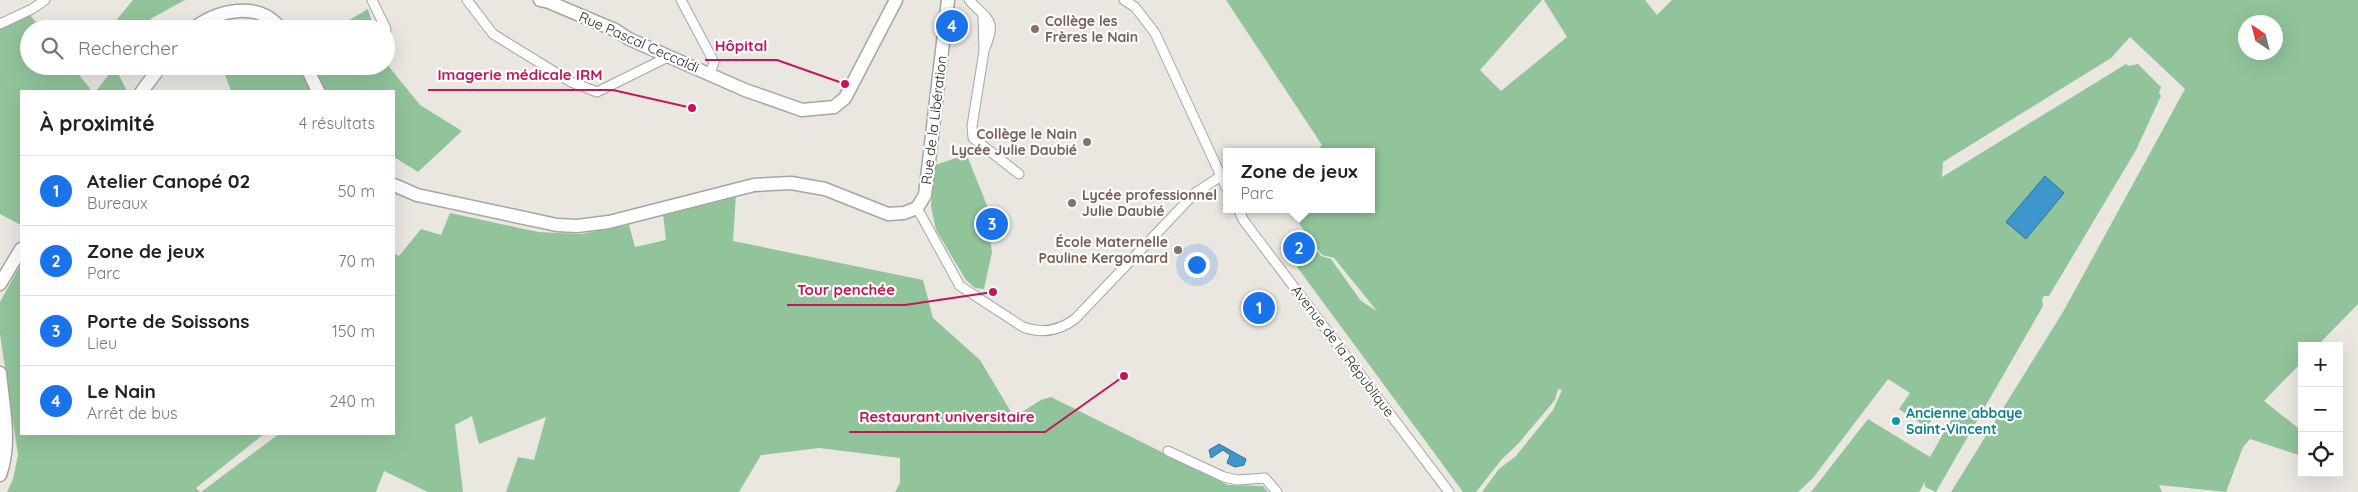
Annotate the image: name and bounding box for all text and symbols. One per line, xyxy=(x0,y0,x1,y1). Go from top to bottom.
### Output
street label: Rue Pascal Ceccaldi xyxy=(576,7,702,77)
pin: 4 xyxy=(936,7,968,45)
place label: Collège les Frères le Nain xyxy=(1045,12,1138,46)
north arrow xyxy=(2238,15,2283,60)
search box xyxy=(20,20,395,75)
marker: Collège les Frères le Nain xyxy=(1029,23,1041,35)
callout: Hôpital xyxy=(705,30,777,60)
icon: search xyxy=(38,34,66,62)
text: Rechercher xyxy=(78,36,178,60)
text: Hôpital xyxy=(715,36,767,55)
street label: Rue de la Libération xyxy=(917,55,951,185)
callout: Imagerie médicale IRM xyxy=(428,60,613,90)
text: Imagerie médicale IRM xyxy=(437,65,603,84)
text: À proximité xyxy=(40,110,155,136)
text: 4 résultats xyxy=(299,113,375,133)
place label: Collège le Nain Lycée Julie Daubié xyxy=(951,125,1077,159)
marker: Collège le Nain Lycée Julie Daubié xyxy=(1081,136,1093,148)
popup xyxy=(1223,148,1375,213)
text: Zone de jeux xyxy=(1240,159,1358,183)
text: Atelier Canopé 02 xyxy=(87,169,250,193)
text: 1 xyxy=(53,181,59,201)
text: 50 m xyxy=(338,181,375,201)
text: Parc xyxy=(1240,183,1274,203)
place label: Lycée professionnel Julie Daubié xyxy=(1082,186,1217,220)
text: Bureaux xyxy=(87,193,148,213)
marker: Lycée professionnel Julie Daubié xyxy=(1066,197,1078,209)
pin: 3 xyxy=(976,205,1008,243)
pin: 2 xyxy=(1283,229,1315,267)
place label: École Maternelle Pauline Kergomard xyxy=(1039,233,1168,267)
text: Zone de jeux xyxy=(87,239,204,263)
marker: École Maternelle Pauline Kergomard xyxy=(1172,244,1184,256)
text: 2 xyxy=(51,251,61,271)
text: 70 m xyxy=(338,251,375,271)
your location xyxy=(1184,252,1210,278)
text: Parc xyxy=(87,263,120,283)
callout: Tour penchée xyxy=(787,275,905,305)
text: Tour penchée xyxy=(797,280,895,299)
street label: Avenue de la République xyxy=(1288,282,1398,420)
pin: 1 xyxy=(1243,289,1275,327)
text: Porte de Soissons xyxy=(87,309,249,333)
text: 3 xyxy=(52,321,60,341)
text: 150 m xyxy=(332,321,375,341)
text: Lieu xyxy=(87,333,117,353)
map controls xyxy=(2298,342,2343,477)
button: + xyxy=(2298,342,2343,387)
text: Le Nain xyxy=(87,379,156,403)
button: − xyxy=(2298,387,2343,432)
text: 4 xyxy=(51,391,61,411)
text: 240 m xyxy=(329,391,375,411)
callout: Restaurant universitaire xyxy=(849,402,1045,432)
text: Arrêt de bus xyxy=(87,403,178,423)
place label: Ancienne abbaye Saint-Vincent xyxy=(1906,404,2023,438)
text: Restaurant universitaire xyxy=(859,407,1035,426)
marker: Ancienne abbaye Saint-Vincent xyxy=(1890,415,1902,427)
button: locate xyxy=(2298,432,2343,477)

